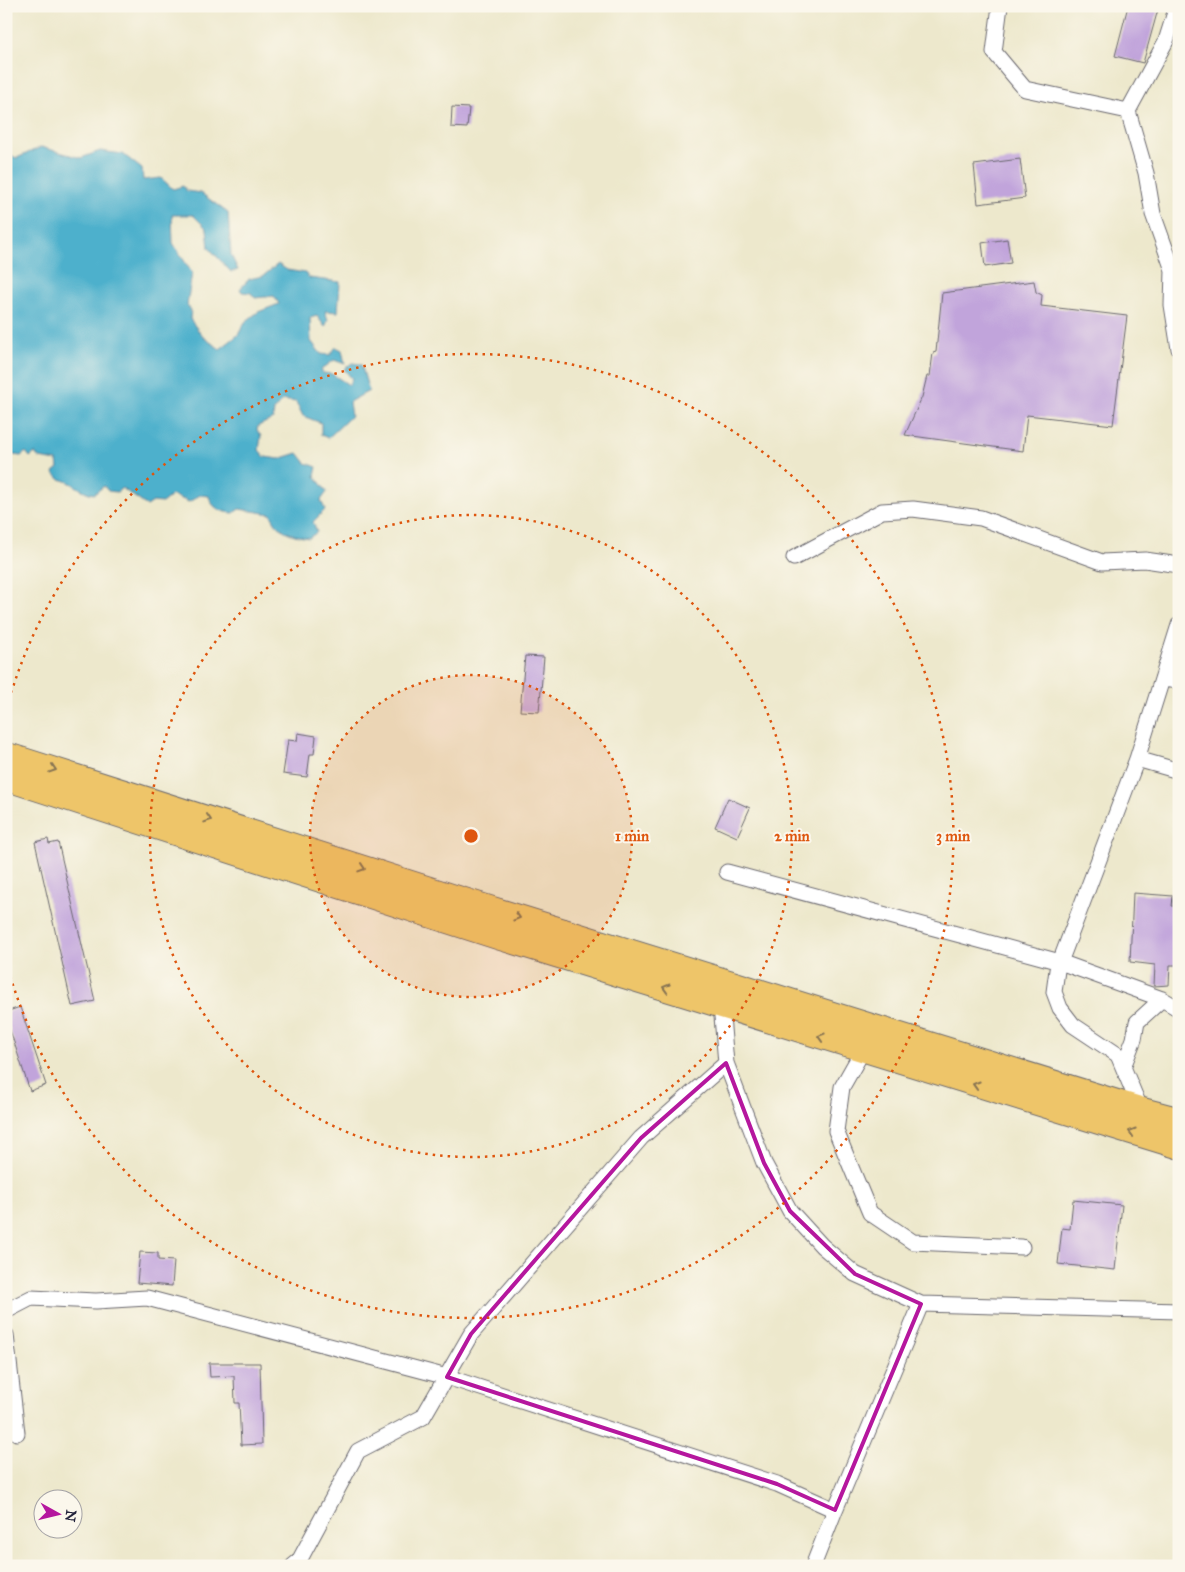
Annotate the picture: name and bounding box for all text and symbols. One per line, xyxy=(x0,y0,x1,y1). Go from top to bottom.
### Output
one-way arrow xyxy=(48,764,56,774)
one-way arrow xyxy=(203,813,211,823)
centre of rings xyxy=(462,827,480,845)
text: 1 min xyxy=(615,827,650,845)
text: 2 min xyxy=(774,827,811,845)
text: 3 min xyxy=(936,827,971,846)
one-way arrow xyxy=(358,862,366,872)
one-way arrow xyxy=(513,912,521,922)
one-way arrow xyxy=(662,984,671,994)
one-way arrow xyxy=(818,1032,826,1042)
one-way arrow xyxy=(973,1080,981,1090)
one-way arrow xyxy=(1128,1127,1137,1137)
north arrow xyxy=(32,1490,82,1540)
text: N xyxy=(61,1509,80,1523)

